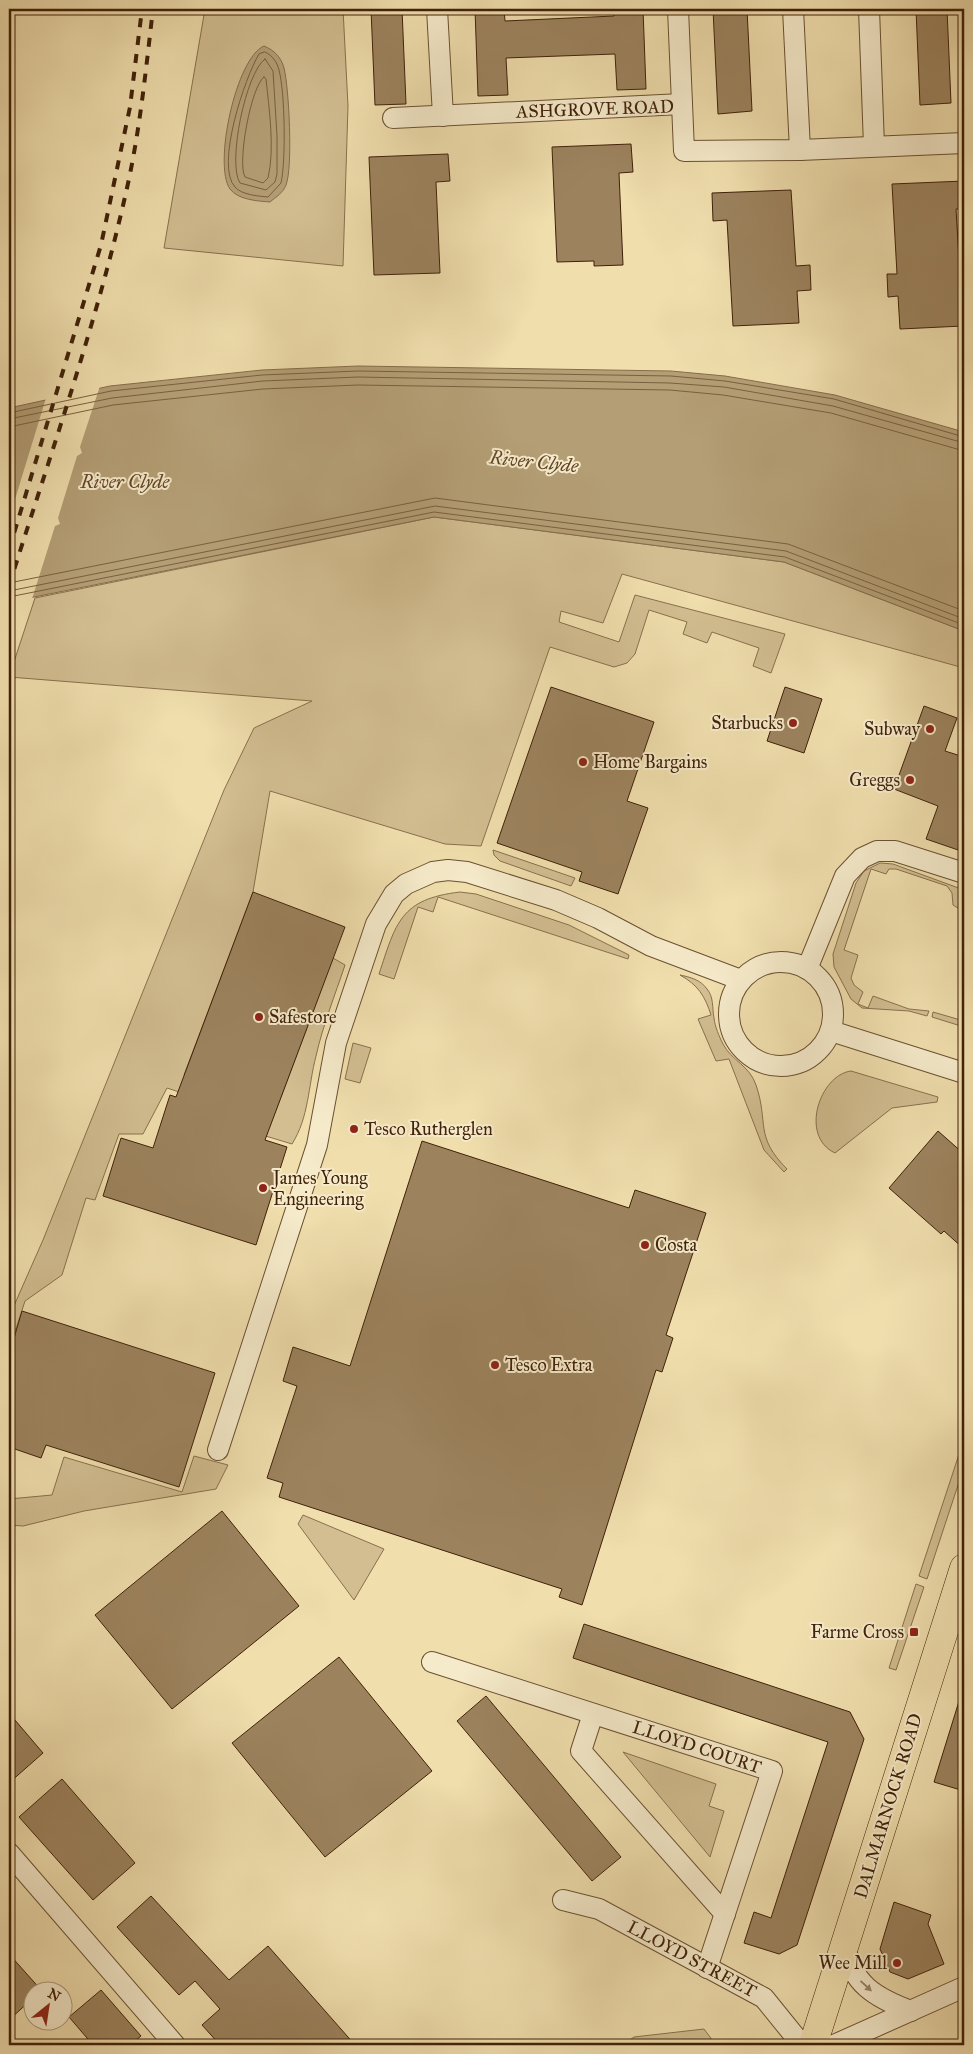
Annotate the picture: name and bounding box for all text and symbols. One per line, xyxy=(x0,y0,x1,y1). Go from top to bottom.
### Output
street label: ASHGROVE ROAD xyxy=(515,95,674,123)
water label: River Clyde xyxy=(488,445,580,478)
water label: River Clyde xyxy=(80,470,170,493)
place label: Starbucks xyxy=(711,712,783,734)
marker: Starbucks xyxy=(787,717,799,729)
place label: Subway xyxy=(864,718,921,740)
marker: Subway xyxy=(924,723,936,735)
place label: Home Bargains xyxy=(593,751,707,774)
marker: Home Bargains xyxy=(577,756,589,768)
place label: Greggs xyxy=(849,769,900,792)
marker: Greggs xyxy=(904,774,916,786)
place label: Safestore xyxy=(269,1006,337,1028)
marker: Safestore xyxy=(253,1011,265,1023)
place label: Tesco Rutherglen xyxy=(364,1118,493,1141)
marker: Tesco Rutherglen xyxy=(348,1123,360,1135)
place label: James Young Engineering xyxy=(271,1167,368,1211)
marker: James Young Engineering xyxy=(257,1182,269,1194)
place label: Costa xyxy=(655,1234,697,1256)
marker: Costa xyxy=(639,1239,651,1251)
place label: Tesco Extra xyxy=(505,1354,593,1376)
marker: Tesco Extra xyxy=(489,1359,501,1371)
place label: Farme Cross xyxy=(811,1621,904,1643)
marker: Farme Cross xyxy=(908,1626,920,1638)
street label: DALMARNOCK ROAD xyxy=(849,1711,927,1901)
street label: LLOYD COURT xyxy=(630,1716,764,1778)
street label: LLOYD STREET xyxy=(624,1916,760,2002)
place label: Wee Mill xyxy=(819,1952,887,1974)
marker: Wee Mill xyxy=(891,1957,903,1969)
one-way arrow xyxy=(860,1980,872,1992)
north arrow xyxy=(22,1982,72,2032)
text: N xyxy=(45,1985,64,2006)

